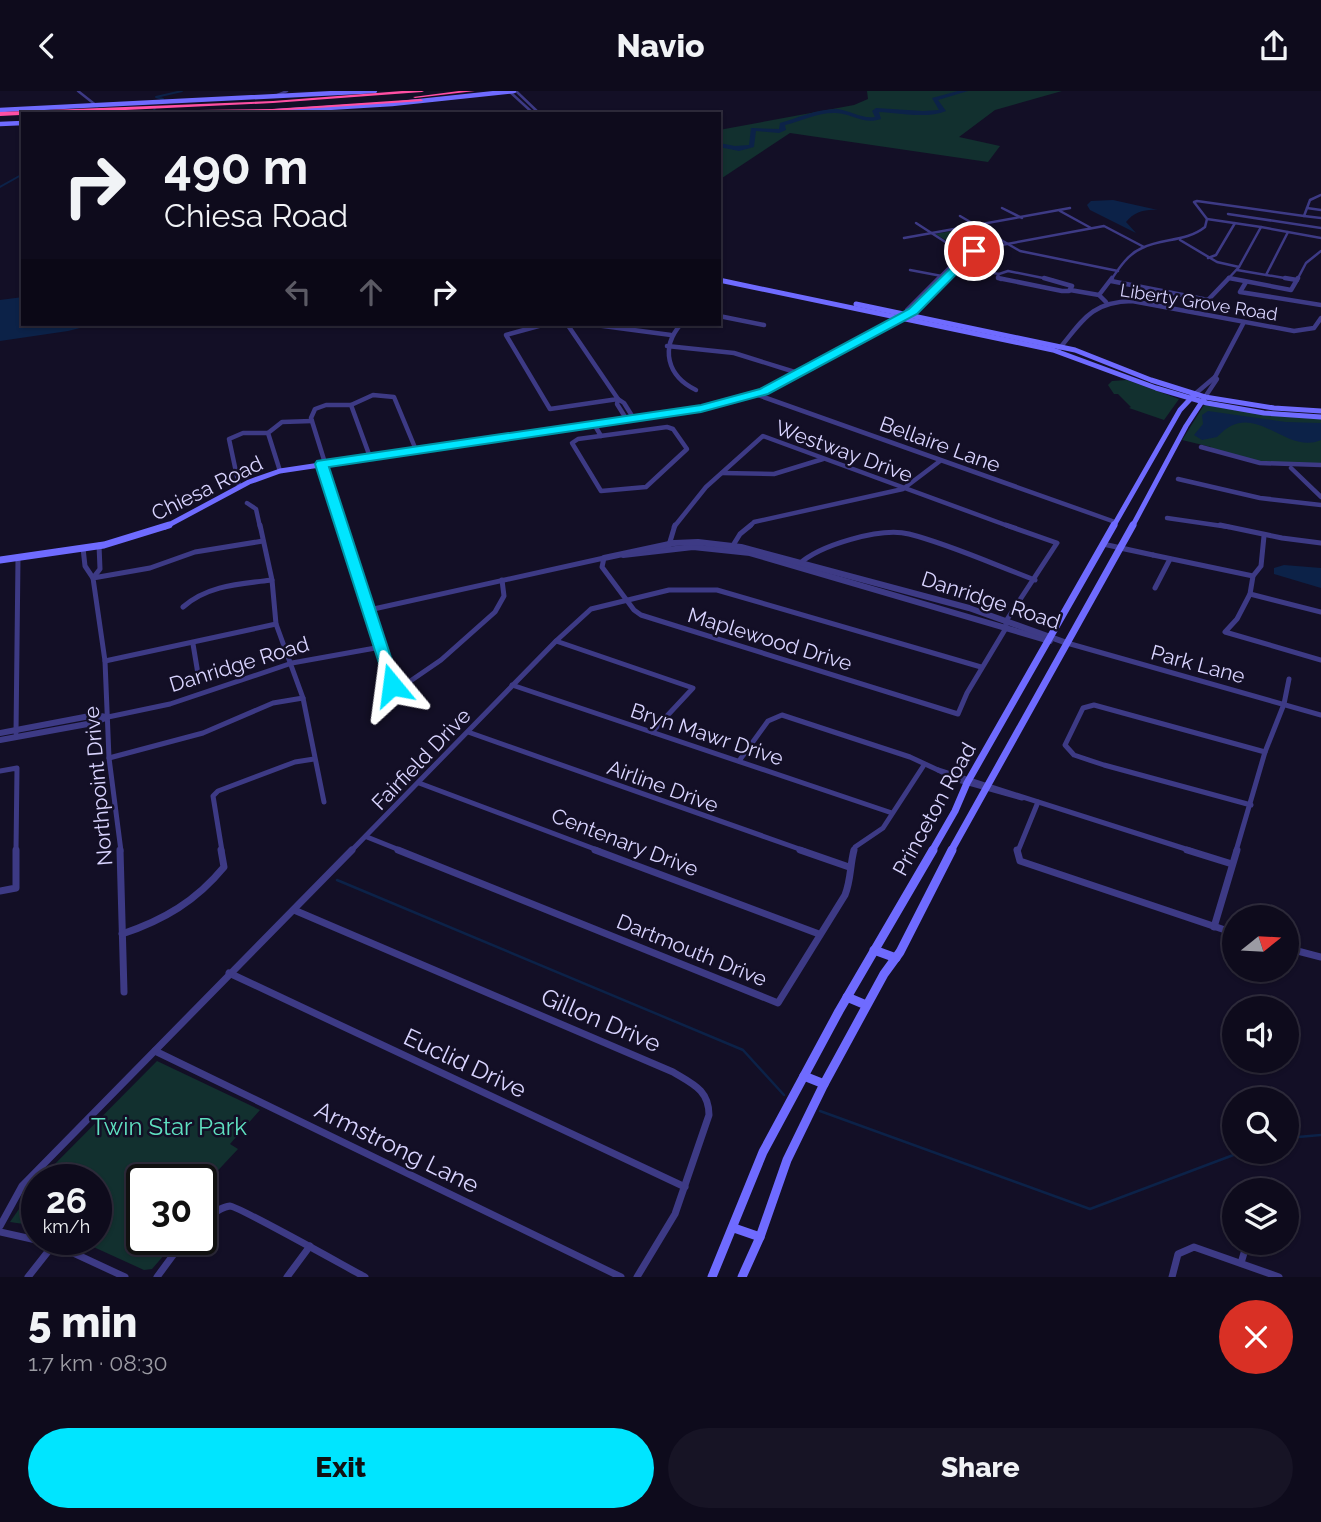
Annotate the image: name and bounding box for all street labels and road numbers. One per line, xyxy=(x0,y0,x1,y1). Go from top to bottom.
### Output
street label: Liberty Grove Road xyxy=(1119,279,1279,325)
street label: Bellaire Lane xyxy=(876,411,1004,477)
street label: Westway Drive xyxy=(772,415,916,487)
street label: Chiesa Road xyxy=(147,450,267,526)
street label: Danridge Road xyxy=(918,566,1064,634)
street label: Maplewood Drive xyxy=(685,602,855,676)
street label: Danridge Road xyxy=(166,631,312,697)
street label: Park Lane xyxy=(1148,639,1248,689)
street label: Bryn Mawr Drive xyxy=(627,698,787,770)
street label: Fairfield Drive xyxy=(366,703,476,815)
street label: Northpoint Drive xyxy=(79,705,117,867)
street label: Princeton Road xyxy=(887,738,981,880)
street label: Airline Drive xyxy=(604,754,722,818)
street label: Centenary Drive xyxy=(548,802,702,882)
street label: Dartmouth Drive xyxy=(613,908,771,992)
street label: Gillon Drive xyxy=(537,982,665,1058)
street label: Euclid Drive xyxy=(399,1022,531,1104)
street label: Armstrong Lane xyxy=(310,1095,484,1199)

